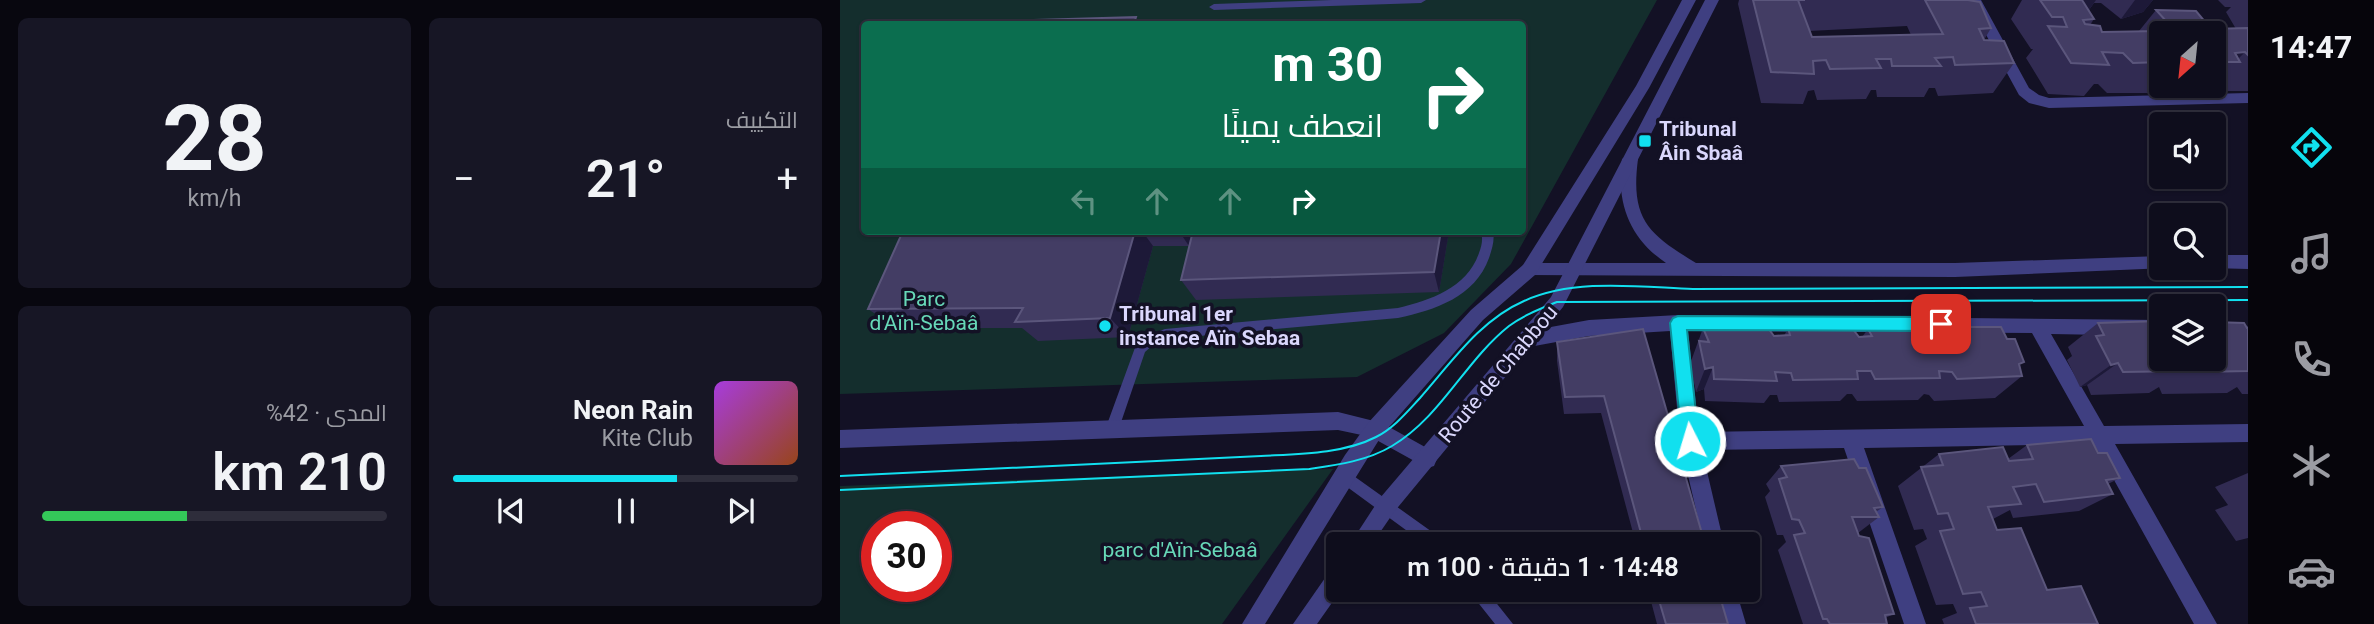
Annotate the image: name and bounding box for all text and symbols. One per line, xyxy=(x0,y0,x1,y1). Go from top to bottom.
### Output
north arrow xyxy=(2149,21,2226,98)
map controls xyxy=(2149,21,2226,371)
text: 14:47 xyxy=(2270,28,2352,66)
text: 30 m xyxy=(1272,36,1383,93)
icon: right xyxy=(1407,49,1498,140)
text: 28 xyxy=(162,86,267,192)
text: التكييف xyxy=(726,107,798,134)
text: انعطف يمينًا xyxy=(1221,107,1383,145)
button: sound xyxy=(2149,112,2226,189)
place label: Tribunal Âin Sbaâ xyxy=(1659,117,1743,165)
icon: directions xyxy=(2287,123,2336,172)
marker: Tribunal Âin Sbaâ xyxy=(1637,133,1653,149)
text: 21° xyxy=(586,149,665,210)
text: − xyxy=(453,157,475,201)
text: + xyxy=(776,157,798,201)
icon: left xyxy=(1065,182,1103,220)
icon: ahead xyxy=(1138,182,1176,220)
icon: ahead xyxy=(1211,182,1249,220)
icon: right xyxy=(1284,182,1322,220)
text: km/h xyxy=(188,185,242,212)
button: search xyxy=(2149,203,2226,280)
icon: music xyxy=(2287,229,2336,278)
park label: Parc d'Aïn-Sebaâ xyxy=(870,287,978,335)
pin xyxy=(1911,294,1971,354)
button: layers xyxy=(2149,294,2226,371)
street label: Route de Chabbou xyxy=(1434,301,1562,447)
place label: Tribunal 1er instance Aïn Sebaa xyxy=(1119,302,1300,350)
icon: arrive xyxy=(1922,305,1960,343)
marker: Tribunal 1er instance Aïn Sebaa xyxy=(1097,318,1113,334)
icon: phone xyxy=(2287,335,2336,384)
text: Neon Rain xyxy=(573,395,693,425)
text: المدى · 42% xyxy=(266,400,387,427)
position arrow xyxy=(1653,404,1727,478)
text: Kite Club xyxy=(601,425,693,452)
icon: climate xyxy=(2287,441,2336,490)
text: 210 km xyxy=(212,442,387,503)
icon: previous xyxy=(492,492,530,530)
icon: pause xyxy=(607,492,645,530)
icon: next xyxy=(722,492,760,530)
speed limit sign: 30 xyxy=(861,511,952,602)
park label: parc d'Aïn-Sebaâ xyxy=(1102,538,1258,562)
icon: car xyxy=(2287,547,2336,596)
text: 14:48 · 1 دقيقة · 100 m xyxy=(1407,552,1679,582)

